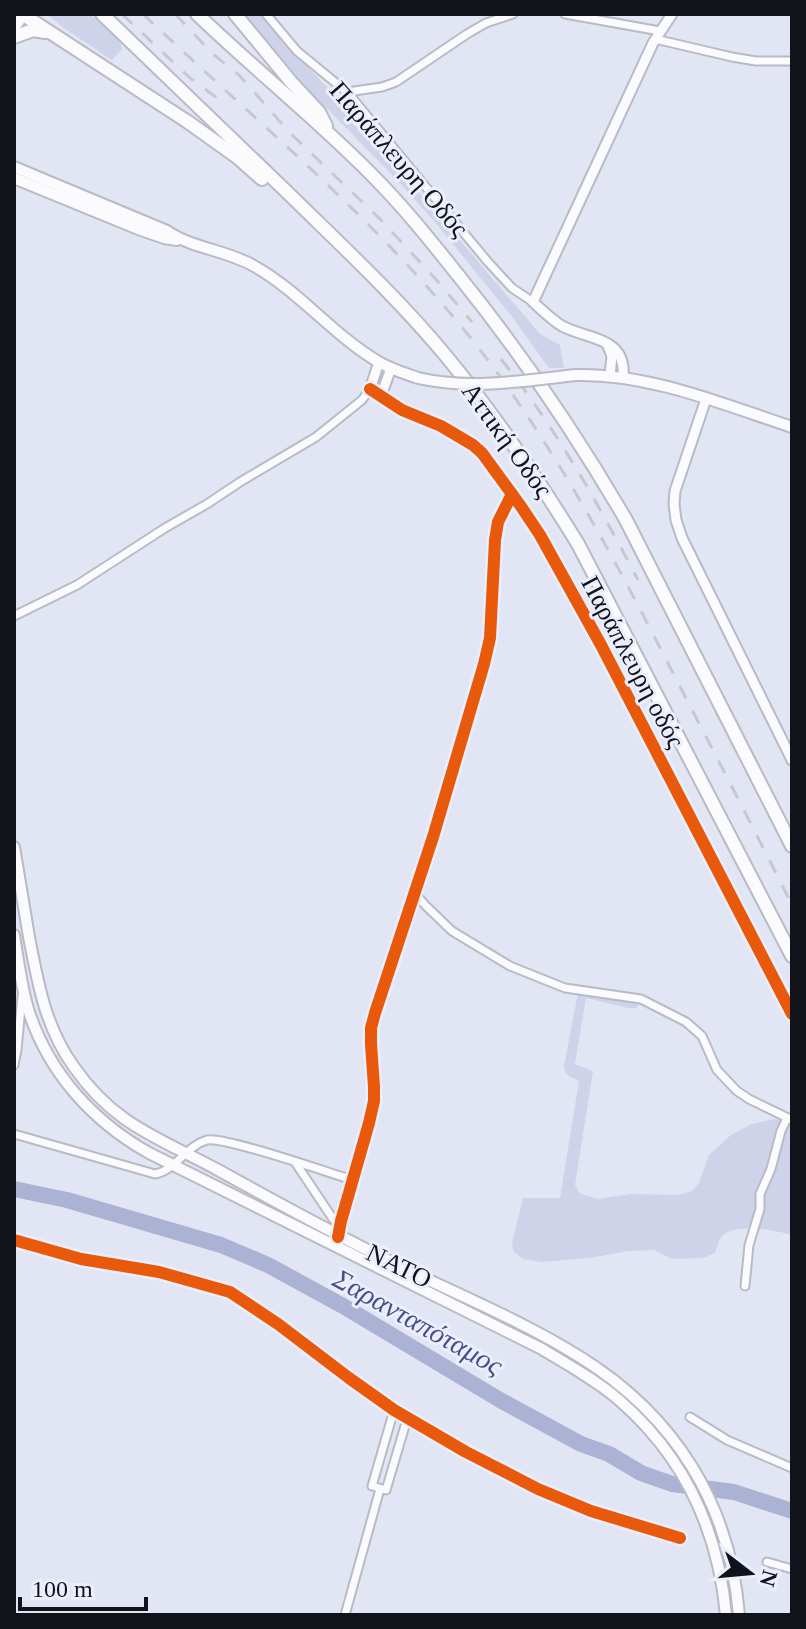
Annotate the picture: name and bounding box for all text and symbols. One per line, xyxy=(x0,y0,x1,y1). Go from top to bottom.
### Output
street label: Παράπλευρη Οδός xyxy=(324,76,475,243)
street label: Αττική Οδός xyxy=(456,377,559,503)
street label: Παράπλευρη οδός xyxy=(576,571,691,753)
street label: ΝΑΤΟ xyxy=(362,1238,436,1294)
water label: Σαρανταπόταμος xyxy=(327,1262,509,1382)
north arrow xyxy=(710,1533,790,1613)
scale bar xyxy=(20,1561,146,1611)
text: N xyxy=(755,1567,783,1590)
text: 100 m xyxy=(32,1576,93,1602)

